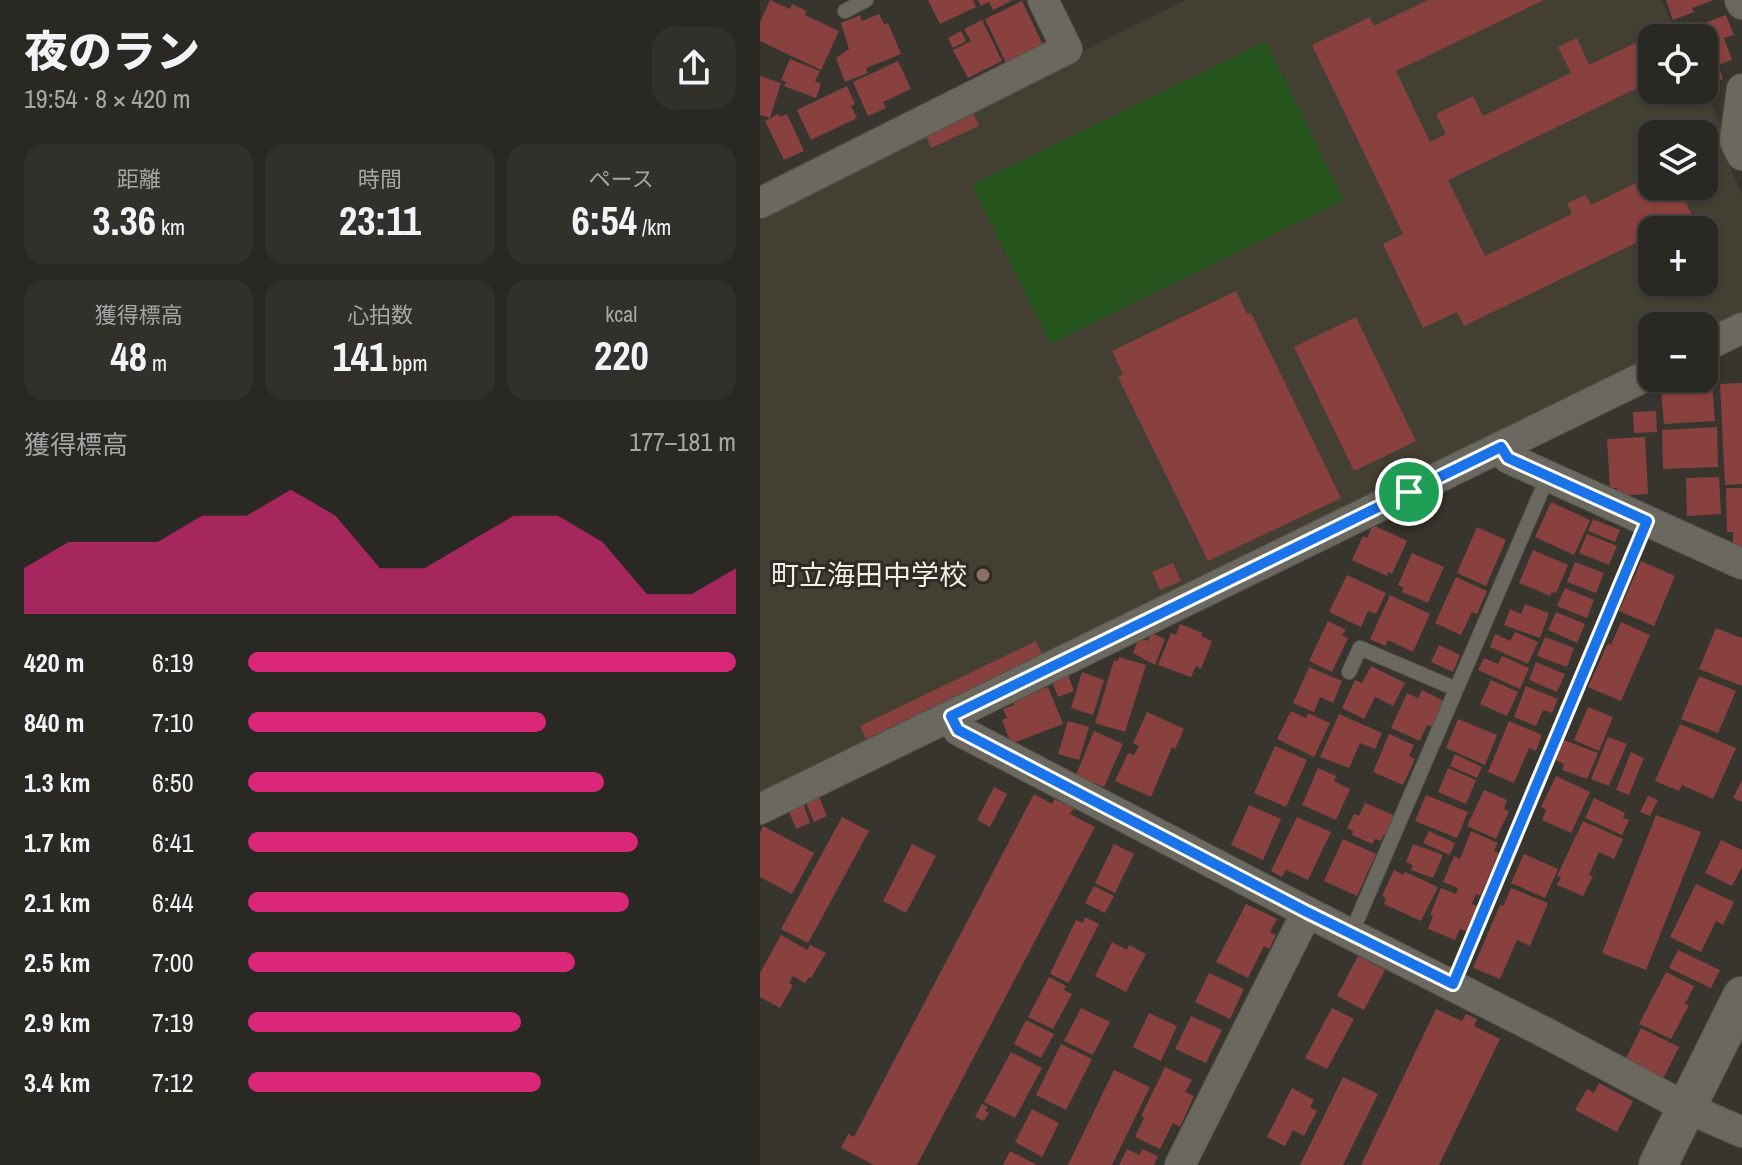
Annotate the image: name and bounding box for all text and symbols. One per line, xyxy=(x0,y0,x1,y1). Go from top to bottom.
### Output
text: 夜のラン xyxy=(24,21,200,81)
map controls xyxy=(1638,24,1718,392)
button: locate xyxy=(1638,24,1718,104)
button: share xyxy=(652,26,736,110)
text: 19:54 · 8 × 420 m xyxy=(24,81,191,116)
button: layers xyxy=(1638,120,1718,200)
text: 距離 xyxy=(117,164,161,194)
text: 時間 xyxy=(358,164,402,194)
text: ペース xyxy=(589,164,654,194)
text: 3.36 xyxy=(92,194,156,247)
text: 23:11 xyxy=(339,194,421,247)
text: 6:54 xyxy=(571,194,637,247)
text: km xyxy=(156,212,185,242)
text: /km xyxy=(637,212,671,242)
button: + xyxy=(1638,216,1718,296)
text: kcal xyxy=(605,299,637,329)
text: 獲得標高 xyxy=(95,300,183,330)
text: 心拍数 xyxy=(347,300,413,330)
button: − xyxy=(1638,312,1718,392)
text: 220 xyxy=(594,329,649,382)
text: 48 xyxy=(110,330,147,383)
text: 141 xyxy=(333,330,387,383)
text: m xyxy=(147,348,167,378)
text: bpm xyxy=(387,348,427,378)
text: 177–181 m xyxy=(629,424,736,459)
text: 獲得標高 xyxy=(24,427,128,462)
pin xyxy=(1375,458,1443,526)
icon: arrive xyxy=(1387,470,1431,514)
place label: 町立海田中学校 xyxy=(771,556,967,594)
marker: 町立海田中学校 xyxy=(974,566,992,584)
text: 420 m xyxy=(24,645,84,680)
text: 6:19 xyxy=(152,645,194,680)
text: 840 m xyxy=(24,705,84,740)
text: 7:10 xyxy=(152,705,194,740)
text: 1.3 km xyxy=(24,765,90,800)
text: 6:50 xyxy=(152,765,194,800)
text: 1.7 km xyxy=(24,825,90,860)
text: 6:41 xyxy=(152,825,194,860)
text: 2.1 km xyxy=(24,885,90,920)
text: 6:44 xyxy=(152,885,194,920)
text: 2.5 km xyxy=(24,945,90,980)
text: 7:00 xyxy=(152,945,194,980)
text: 2.9 km xyxy=(24,1005,90,1040)
text: 7:19 xyxy=(152,1005,194,1040)
text: 3.4 km xyxy=(24,1065,90,1100)
text: 7:12 xyxy=(152,1065,194,1100)

